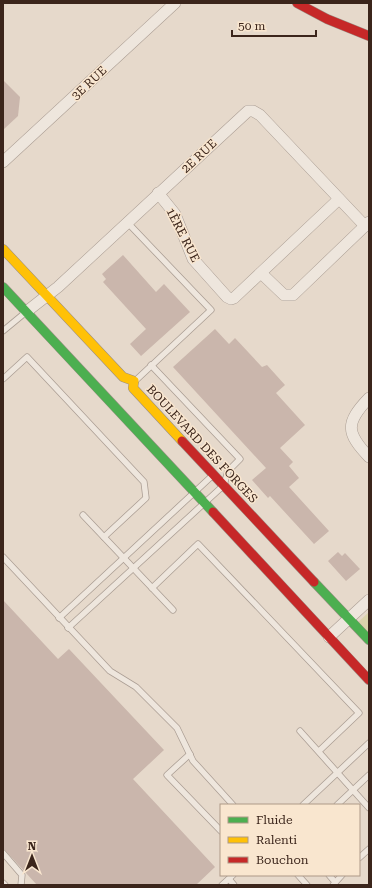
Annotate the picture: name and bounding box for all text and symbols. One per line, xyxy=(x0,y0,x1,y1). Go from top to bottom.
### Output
scale bar xyxy=(232,12,316,38)
text: 50 m xyxy=(238,19,265,33)
street label: 3E RUE xyxy=(69,63,109,103)
street label: 2E RUE xyxy=(179,136,219,176)
street label: 1ÈRE RUE xyxy=(163,206,203,264)
street label: BOULEVARD DES FORGES xyxy=(144,382,260,506)
legend xyxy=(220,804,360,876)
text: Fluide xyxy=(256,813,293,827)
text: Ralenti xyxy=(256,833,297,847)
north arrow xyxy=(12,836,52,876)
text: N xyxy=(28,840,37,853)
text: Bouchon xyxy=(256,853,309,867)

